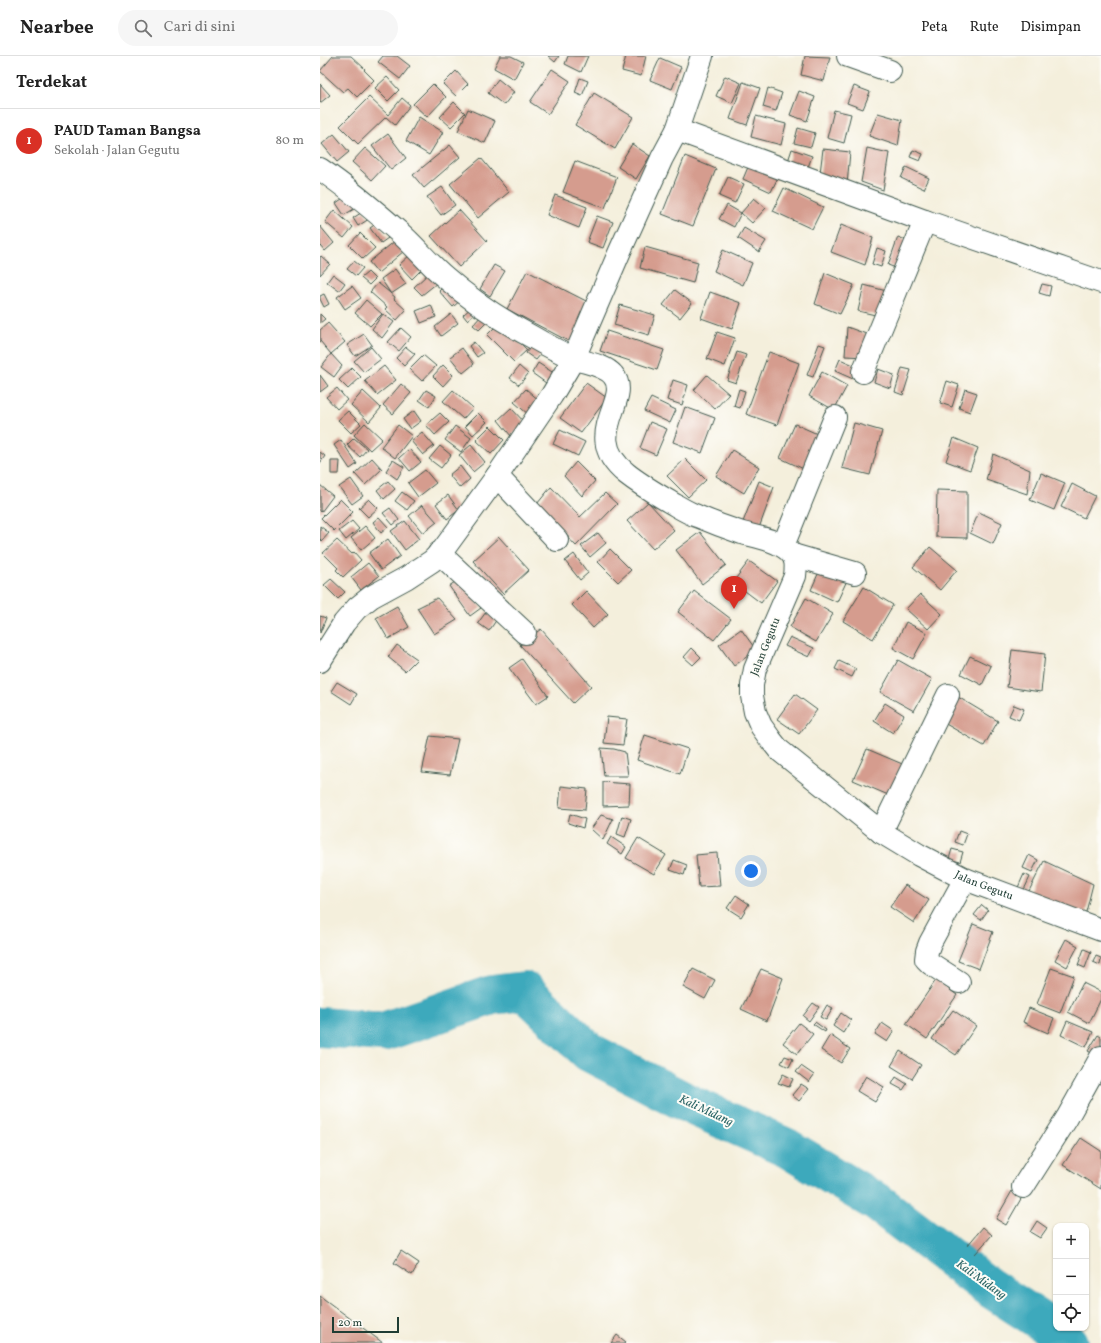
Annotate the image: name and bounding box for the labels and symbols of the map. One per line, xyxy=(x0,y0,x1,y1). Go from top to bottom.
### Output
pin: 1 xyxy=(721,576,747,609)
street label: Jalan Gegutu xyxy=(747,616,785,678)
your location xyxy=(741,861,761,881)
street label: Jalan Gegutu xyxy=(952,867,1015,904)
water label: Kali Midang xyxy=(676,1092,736,1130)
water label: Kali Midang xyxy=(953,1257,1009,1303)
scale bar xyxy=(332,1315,399,1334)

